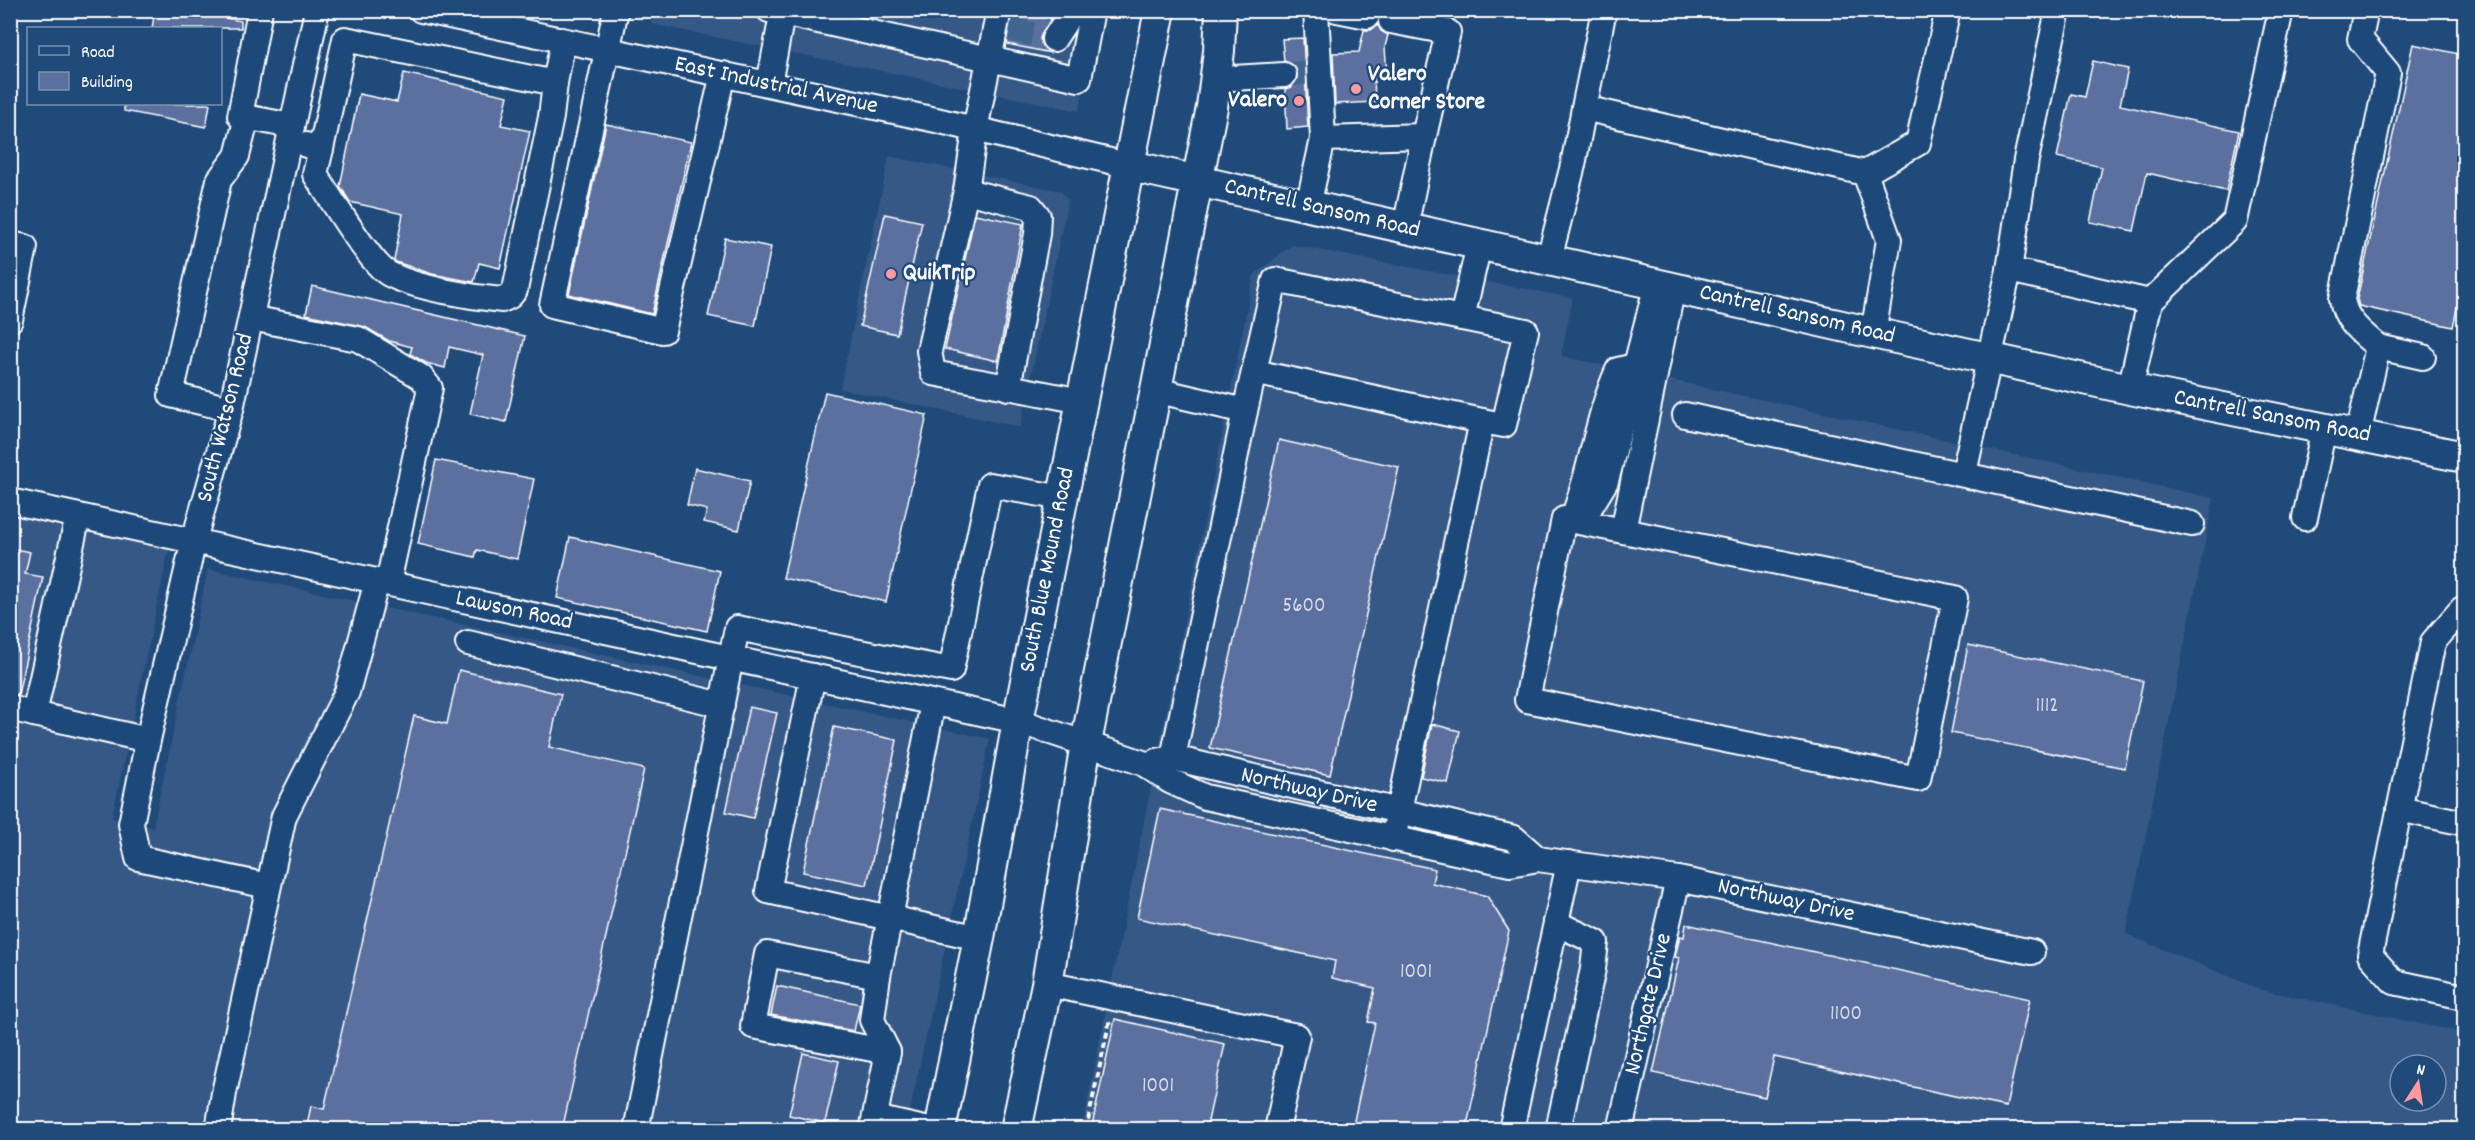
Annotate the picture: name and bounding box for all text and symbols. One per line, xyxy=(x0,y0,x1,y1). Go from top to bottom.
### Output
legend xyxy=(27,27,222,105)
text: Road xyxy=(81,41,115,66)
street label: East Industrial Avenue xyxy=(671,48,881,124)
place label: Valero Corner Store xyxy=(1368,58,1486,120)
text: Building xyxy=(81,71,133,96)
marker: Valero Corner Store xyxy=(1349,82,1363,96)
place label: Valero xyxy=(1228,84,1287,118)
marker: Valero xyxy=(1292,94,1306,108)
street label: Cantrell Sansom Road xyxy=(1221,170,1423,248)
place label: QuikTrip xyxy=(903,257,976,291)
marker: QuikTrip xyxy=(884,267,898,281)
street label: Cantrell Sansom Road xyxy=(1696,276,1898,354)
street label: South Watson Road xyxy=(189,330,263,506)
street label: Cantrell Sansom Road xyxy=(2171,381,2373,453)
street label: South Blue Mound Road xyxy=(1011,465,1085,675)
street label: Lawson Road xyxy=(452,582,576,640)
house number: 5600 xyxy=(1283,592,1325,622)
house number: 1112 xyxy=(2036,692,2058,722)
street label: Northway Drive xyxy=(1237,759,1381,823)
street label: Northway Drive xyxy=(1714,870,1858,932)
street label: Northgate Drive xyxy=(1616,930,1682,1078)
house number: 1001 xyxy=(1400,958,1432,988)
house number: 1100 xyxy=(1830,1000,1862,1030)
north arrow xyxy=(2388,1053,2448,1113)
text: N xyxy=(2414,1059,2427,1083)
house number: 1001 xyxy=(1142,1072,1174,1102)

